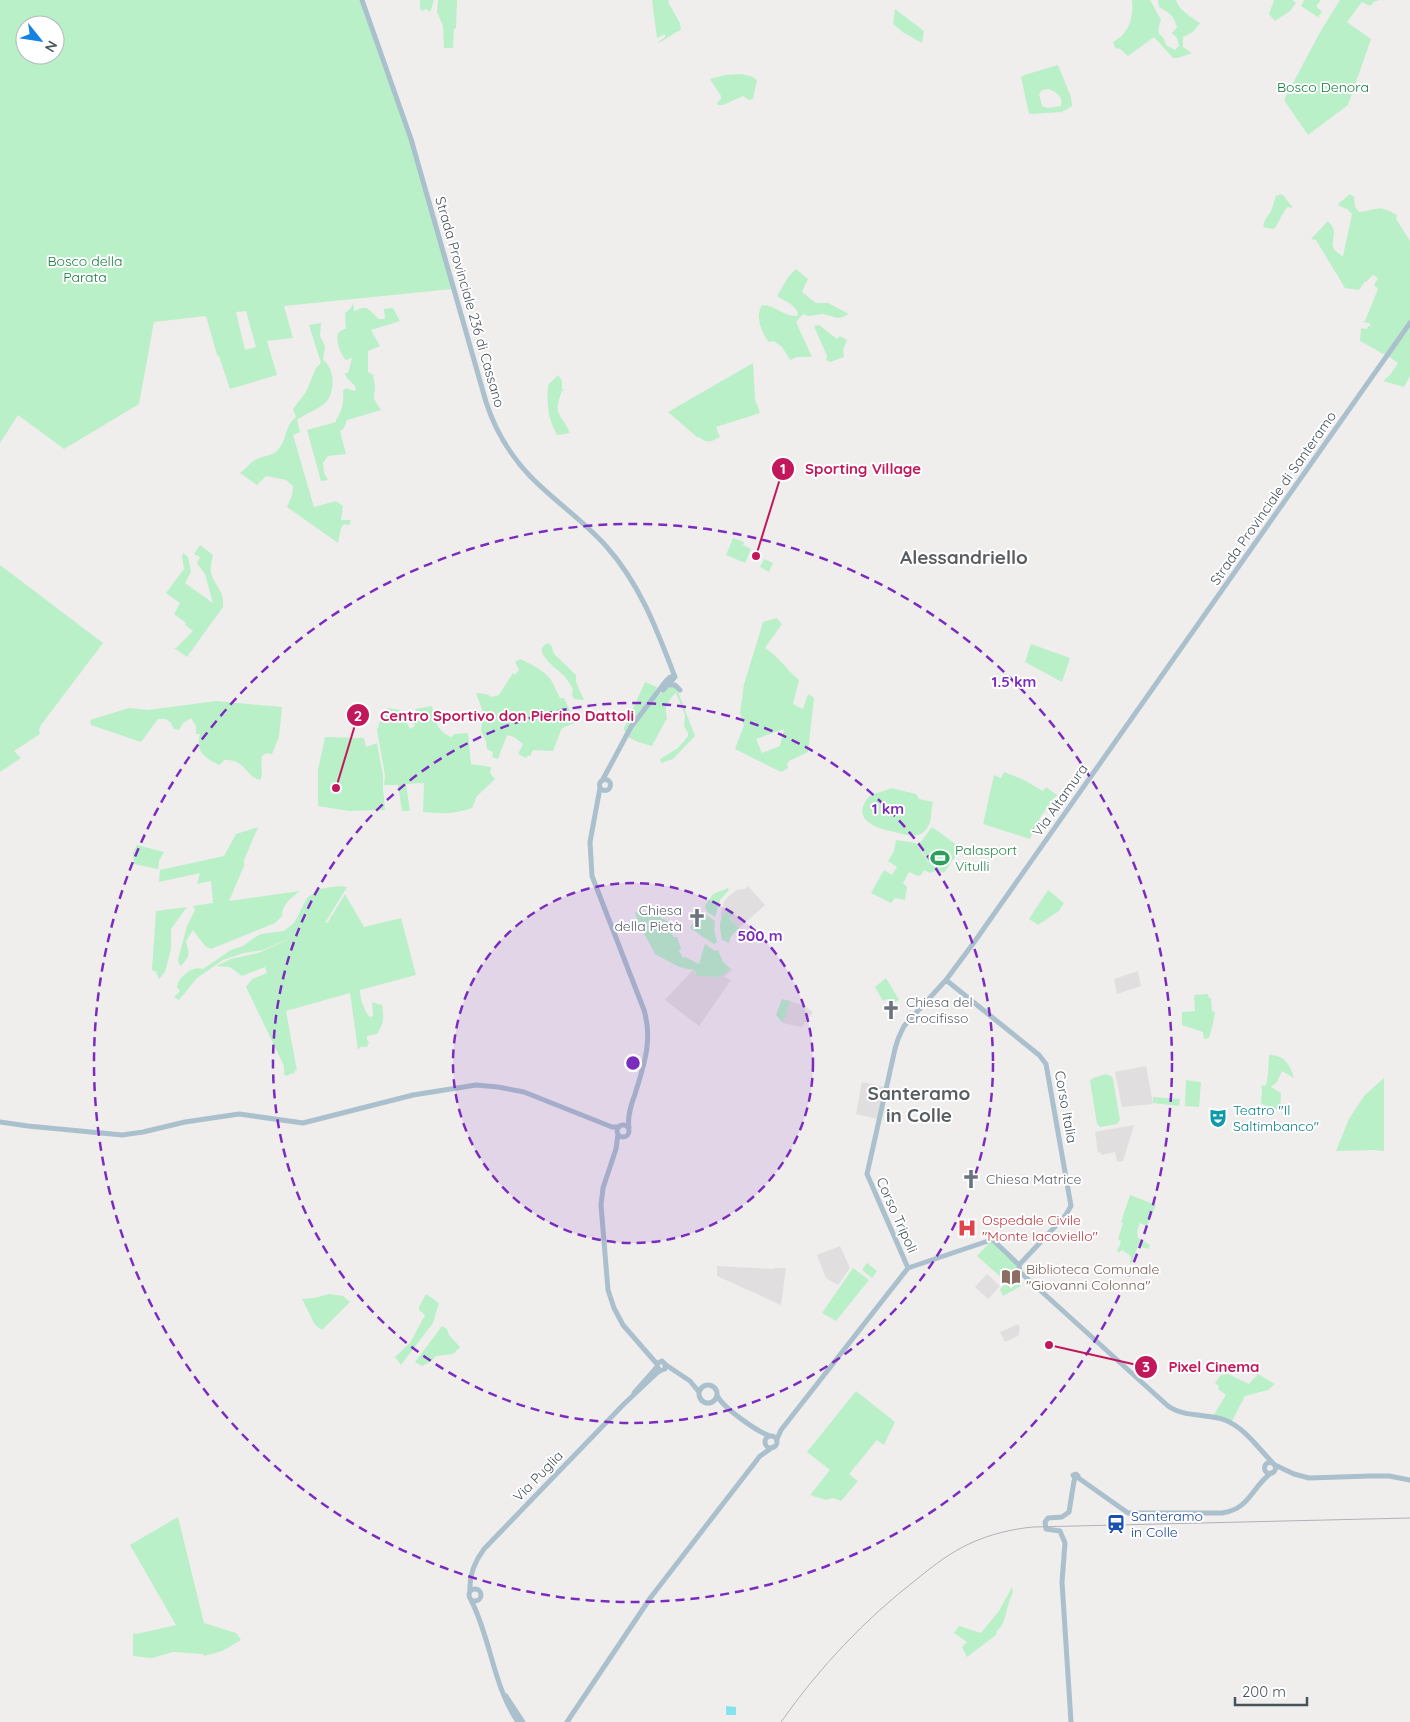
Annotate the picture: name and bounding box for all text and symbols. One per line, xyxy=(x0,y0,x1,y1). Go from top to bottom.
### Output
north arrow xyxy=(15,15,65,65)
text: N xyxy=(41,38,62,55)
park label: Bosco Denora xyxy=(1277,78,1369,96)
street label: Strada Provinciale 236 di Cassano xyxy=(431,194,509,410)
park label: Bosco della Parata xyxy=(48,252,122,286)
street label: Strada Provinciale di Santeramo xyxy=(1206,408,1340,588)
callout: Sporting Village xyxy=(770,454,931,484)
text: 1 xyxy=(780,459,786,478)
text: Sporting Village xyxy=(805,459,921,478)
district label: Alessandriello xyxy=(900,545,1028,569)
text: 1.5 km xyxy=(992,672,1036,691)
callout: Centro Sportivo don Pierino Dattoli xyxy=(345,700,644,730)
text: 2 xyxy=(354,706,362,725)
text: Centro Sportivo don Pierino Dattoli xyxy=(380,706,634,725)
street label: Via Altamura xyxy=(1028,760,1092,840)
text: 1 km xyxy=(872,799,904,818)
place label: Palasport Vitulli xyxy=(955,841,1017,875)
sports icon: Palasport Vitulli xyxy=(929,847,951,869)
place label: Chiesa della Pietà xyxy=(614,901,682,935)
church icon: Chiesa della Pietà xyxy=(686,907,708,929)
text: 500 m xyxy=(737,926,783,945)
place label: Chiesa del Crocifisso xyxy=(906,993,973,1027)
church icon: Chiesa del Crocifisso xyxy=(880,999,902,1021)
centre of rings xyxy=(624,1054,642,1072)
street label: Corso Italia xyxy=(1051,1069,1081,1145)
district label: Santeramo in Colle xyxy=(868,1081,971,1127)
place label: Teatro "Il Saltimbanco" xyxy=(1233,1101,1319,1135)
theatre icon: Teatro "Il Saltimbanco" xyxy=(1207,1107,1229,1129)
church icon: Chiesa Matrice xyxy=(960,1168,982,1190)
place label: Chiesa Matrice xyxy=(986,1170,1081,1188)
street label: Corso Tripoli xyxy=(872,1174,922,1256)
place label: Ospedale Civile "Monte Iacoviello" xyxy=(982,1211,1098,1245)
hospital icon: Ospedale Civile "Monte Iacoviello" xyxy=(956,1217,978,1239)
place label: Biblioteca Comunale "Giovanni Colonna" xyxy=(1026,1260,1159,1294)
library icon: Biblioteca Comunale "Giovanni Colonna" xyxy=(1000,1266,1022,1288)
callout: Pixel Cinema xyxy=(1133,1352,1269,1382)
text: 3 xyxy=(1142,1357,1150,1376)
text: Pixel Cinema xyxy=(1169,1357,1259,1376)
street label: Via Puglia xyxy=(509,1447,567,1505)
place label: Santeramo in Colle xyxy=(1131,1507,1203,1541)
station icon: Santeramo in Colle xyxy=(1105,1513,1127,1535)
scale bar xyxy=(1235,1674,1308,1706)
text: 200 m xyxy=(1242,1682,1286,1701)

